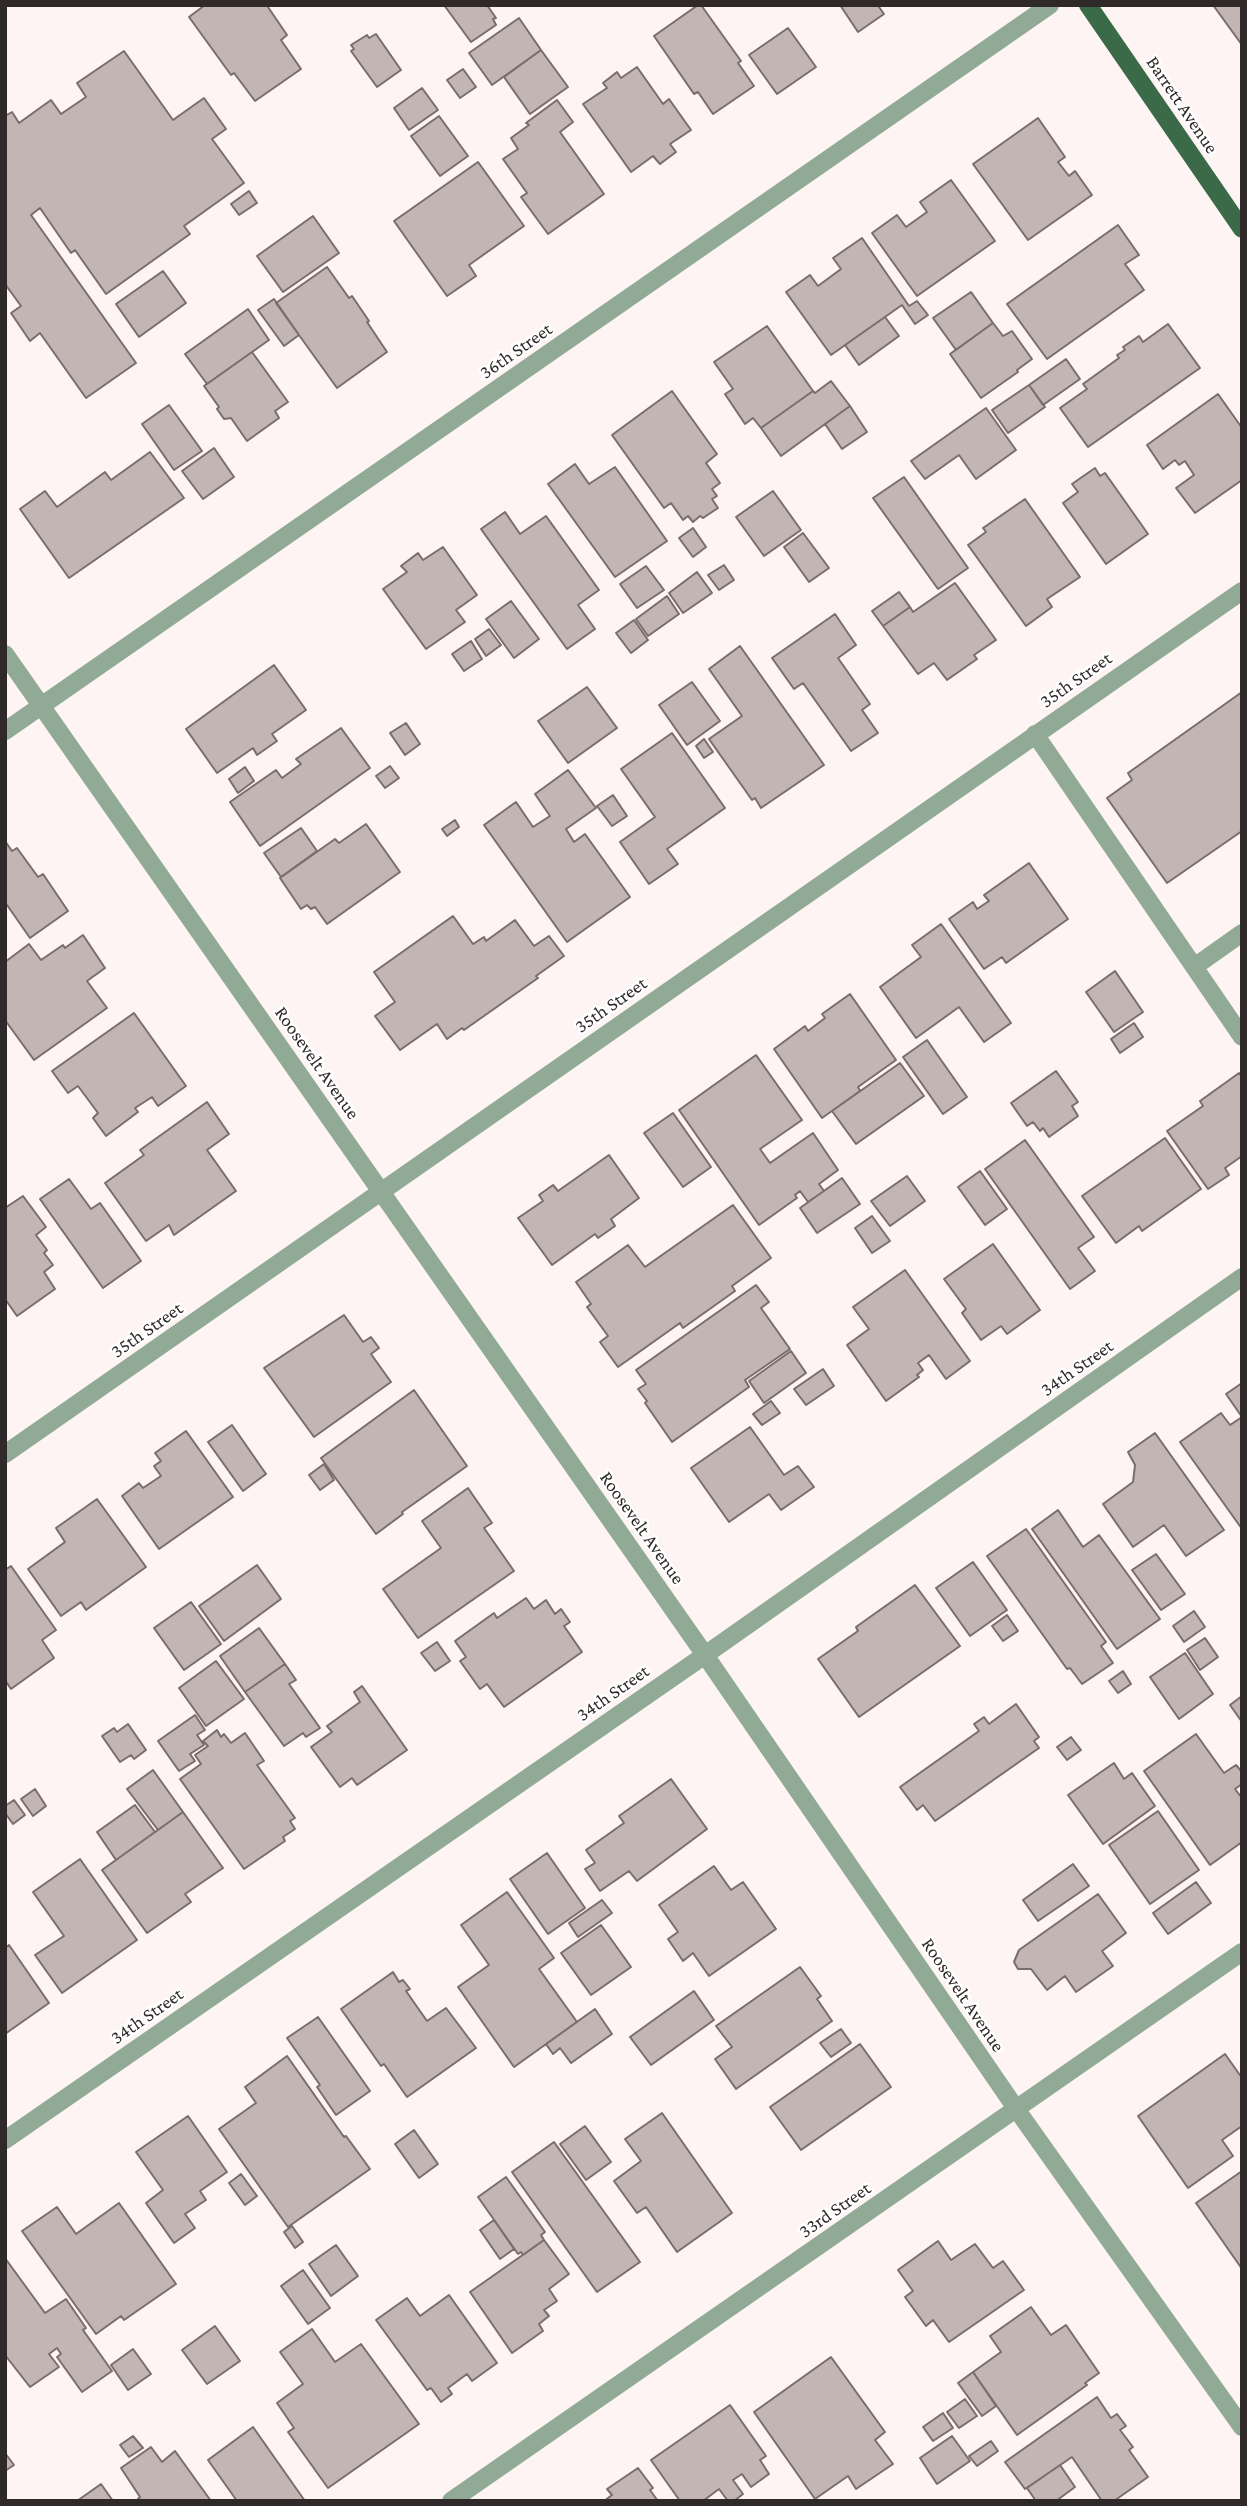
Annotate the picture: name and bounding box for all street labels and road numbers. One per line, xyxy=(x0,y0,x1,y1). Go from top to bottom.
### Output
street label: Barrett Avenue xyxy=(1141,52,1223,158)
street label: 36th Street xyxy=(475,318,557,384)
street label: 35th Street xyxy=(1036,647,1116,713)
street label: 35th Street xyxy=(571,972,651,1038)
street label: Roosevelt Avenue xyxy=(270,1002,364,1124)
street label: 35th Street xyxy=(107,1297,187,1363)
street label: 34th Street xyxy=(1036,1335,1118,1401)
street label: Roosevelt Avenue xyxy=(595,1467,689,1589)
street label: 34th Street xyxy=(572,1660,654,1726)
street label: Roosevelt Avenue xyxy=(916,1934,1010,2056)
street label: 34th Street xyxy=(106,1983,188,2049)
street label: 33rd Street xyxy=(795,2177,875,2243)

